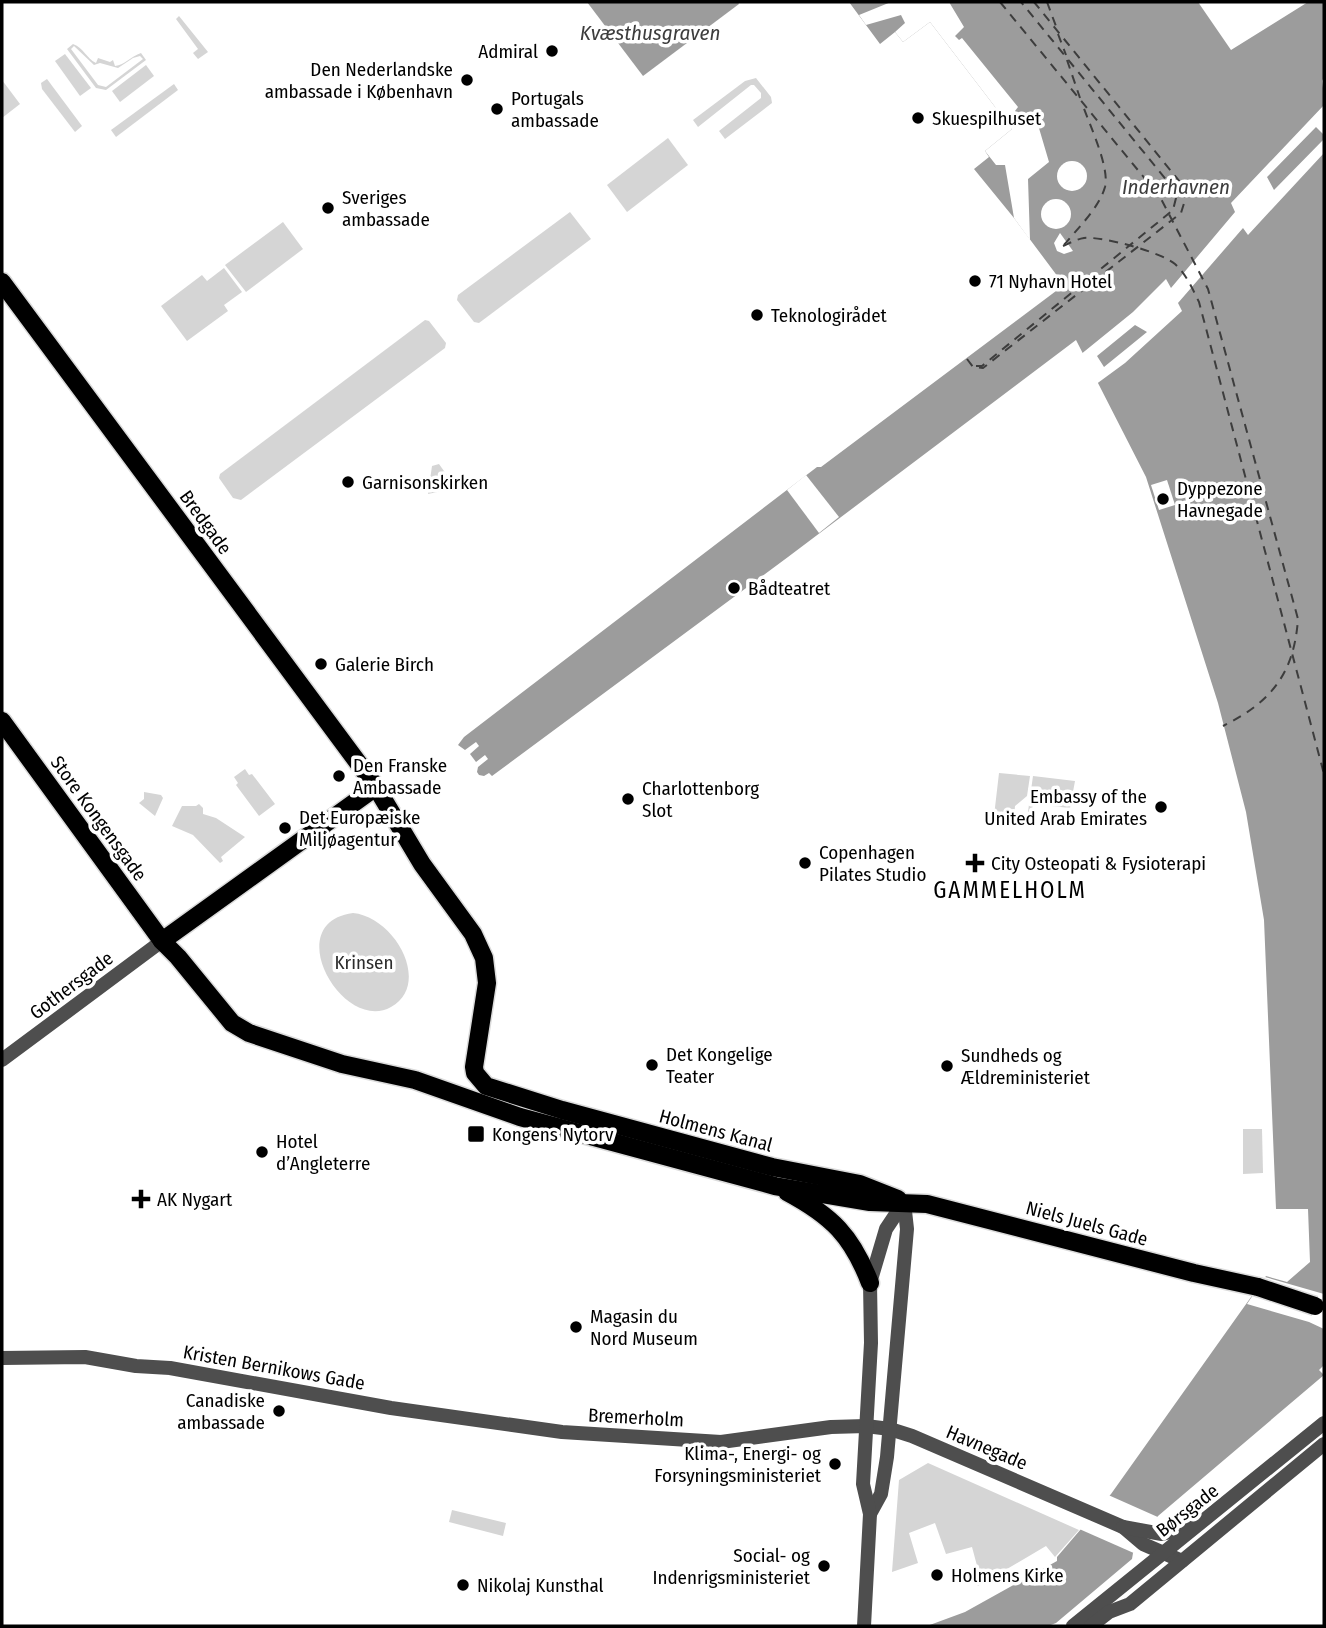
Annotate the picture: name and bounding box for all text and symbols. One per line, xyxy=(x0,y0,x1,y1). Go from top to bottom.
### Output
water label: Kvæsthusgraven xyxy=(580,20,720,46)
place label: Admiral xyxy=(478,40,538,63)
marker: Admiral xyxy=(544,43,560,59)
place label: Den Nederlandske ambassade i København xyxy=(265,58,453,103)
marker: Den Nederlandske ambassade i København xyxy=(459,72,475,88)
place label: Portugals ambassade xyxy=(511,87,599,132)
marker: Portugals ambassade xyxy=(489,101,505,117)
place label: Skuespilhuset xyxy=(932,107,1042,130)
marker: Skuespilhuset xyxy=(910,110,926,126)
water label: Inderhavnen xyxy=(1122,174,1230,200)
place label: Sveriges ambassade xyxy=(342,186,430,231)
marker: Sveriges ambassade xyxy=(320,200,336,216)
place label: 71 Nyhavn Hotel xyxy=(989,270,1112,293)
marker: 71 Nyhavn Hotel xyxy=(967,273,983,289)
place label: Teknologirådet xyxy=(771,304,888,327)
marker: Teknologirådet xyxy=(749,307,765,323)
place label: Garnisonskirken xyxy=(362,471,488,494)
marker: Garnisonskirken xyxy=(340,474,356,490)
place label: Dyppezone Havnegade xyxy=(1177,477,1263,522)
street label: Bredgade xyxy=(175,486,237,559)
marker: Dyppezone Havnegade xyxy=(1155,491,1171,507)
place label: Bådteatret xyxy=(748,577,831,600)
marker: Bådteatret xyxy=(726,580,742,596)
place label: Galerie Birch xyxy=(335,653,434,676)
marker: Galerie Birch xyxy=(313,656,329,672)
street label: Store Kongensgade xyxy=(46,751,152,885)
place label: Den Franske Ambassade xyxy=(353,754,447,799)
marker: Den Franske Ambassade xyxy=(331,768,347,784)
place label: Charlottenborg Slot xyxy=(642,777,759,822)
place label: Embassy of the United Arab Emirates xyxy=(984,785,1147,830)
marker: Charlottenborg Slot xyxy=(620,791,636,807)
marker: Embassy of the United Arab Emirates xyxy=(1153,799,1169,815)
place label: Det Europæiske Miljøagentur xyxy=(299,806,420,851)
marker: Det Europæiske Miljøagentur xyxy=(277,820,293,836)
place label: Copenhagen Pilates Studio xyxy=(819,841,926,886)
place label: City Osteopati & Fysioterapi xyxy=(991,852,1206,875)
marker: City Osteopati & Fysioterapi xyxy=(965,853,985,873)
marker: Copenhagen Pilates Studio xyxy=(797,855,813,871)
district label: GAMMELHOLM xyxy=(933,876,1087,904)
street label: Gothersgade xyxy=(25,947,118,1024)
park label: Krinsen xyxy=(335,951,394,974)
place label: Det Kongelige Teater xyxy=(666,1043,773,1088)
place label: Sundheds og Ældreministeriet xyxy=(960,1044,1091,1089)
marker: Det Kongelige Teater xyxy=(644,1057,660,1073)
marker: Sundheds og Ældreministeriet xyxy=(939,1058,955,1074)
street label: Holmens Kanal xyxy=(657,1104,775,1157)
place label: Kongens Nytorv xyxy=(492,1123,614,1146)
marker: Kongens Nytorv xyxy=(466,1124,486,1144)
place label: Hotel d’Angleterre xyxy=(276,1130,370,1175)
marker: Hotel d’Angleterre xyxy=(254,1144,270,1160)
place label: AK Nygart xyxy=(157,1188,233,1211)
marker: AK Nygart xyxy=(131,1189,151,1209)
street label: Niels Juels Gade xyxy=(1023,1196,1150,1251)
place label: Magasin du Nord Museum xyxy=(590,1305,698,1350)
marker: Magasin du Nord Museum xyxy=(568,1319,584,1335)
street label: Kristen Bernikows Gade xyxy=(181,1340,367,1395)
place label: Canadiske ambassade xyxy=(177,1389,265,1434)
marker: Canadiske ambassade xyxy=(271,1403,287,1419)
street label: Bremerholm xyxy=(587,1403,685,1431)
street label: Havnegade xyxy=(943,1420,1031,1475)
place label: Klima-, Energi- og Forsyningsministeriet xyxy=(654,1442,822,1487)
marker: Klima-, Energi- og Forsyningsministeriet xyxy=(827,1456,843,1472)
street label: Børsgade xyxy=(1152,1479,1223,1542)
place label: Social- og Indenrigsministeriet xyxy=(652,1544,811,1589)
marker: Social- og Indenrigsministeriet xyxy=(816,1558,832,1574)
place label: Holmens Kirke xyxy=(951,1564,1064,1587)
marker: Holmens Kirke xyxy=(929,1567,945,1583)
place label: Nikolaj Kunsthal xyxy=(477,1574,604,1597)
marker: Nikolaj Kunsthal xyxy=(455,1577,471,1593)

